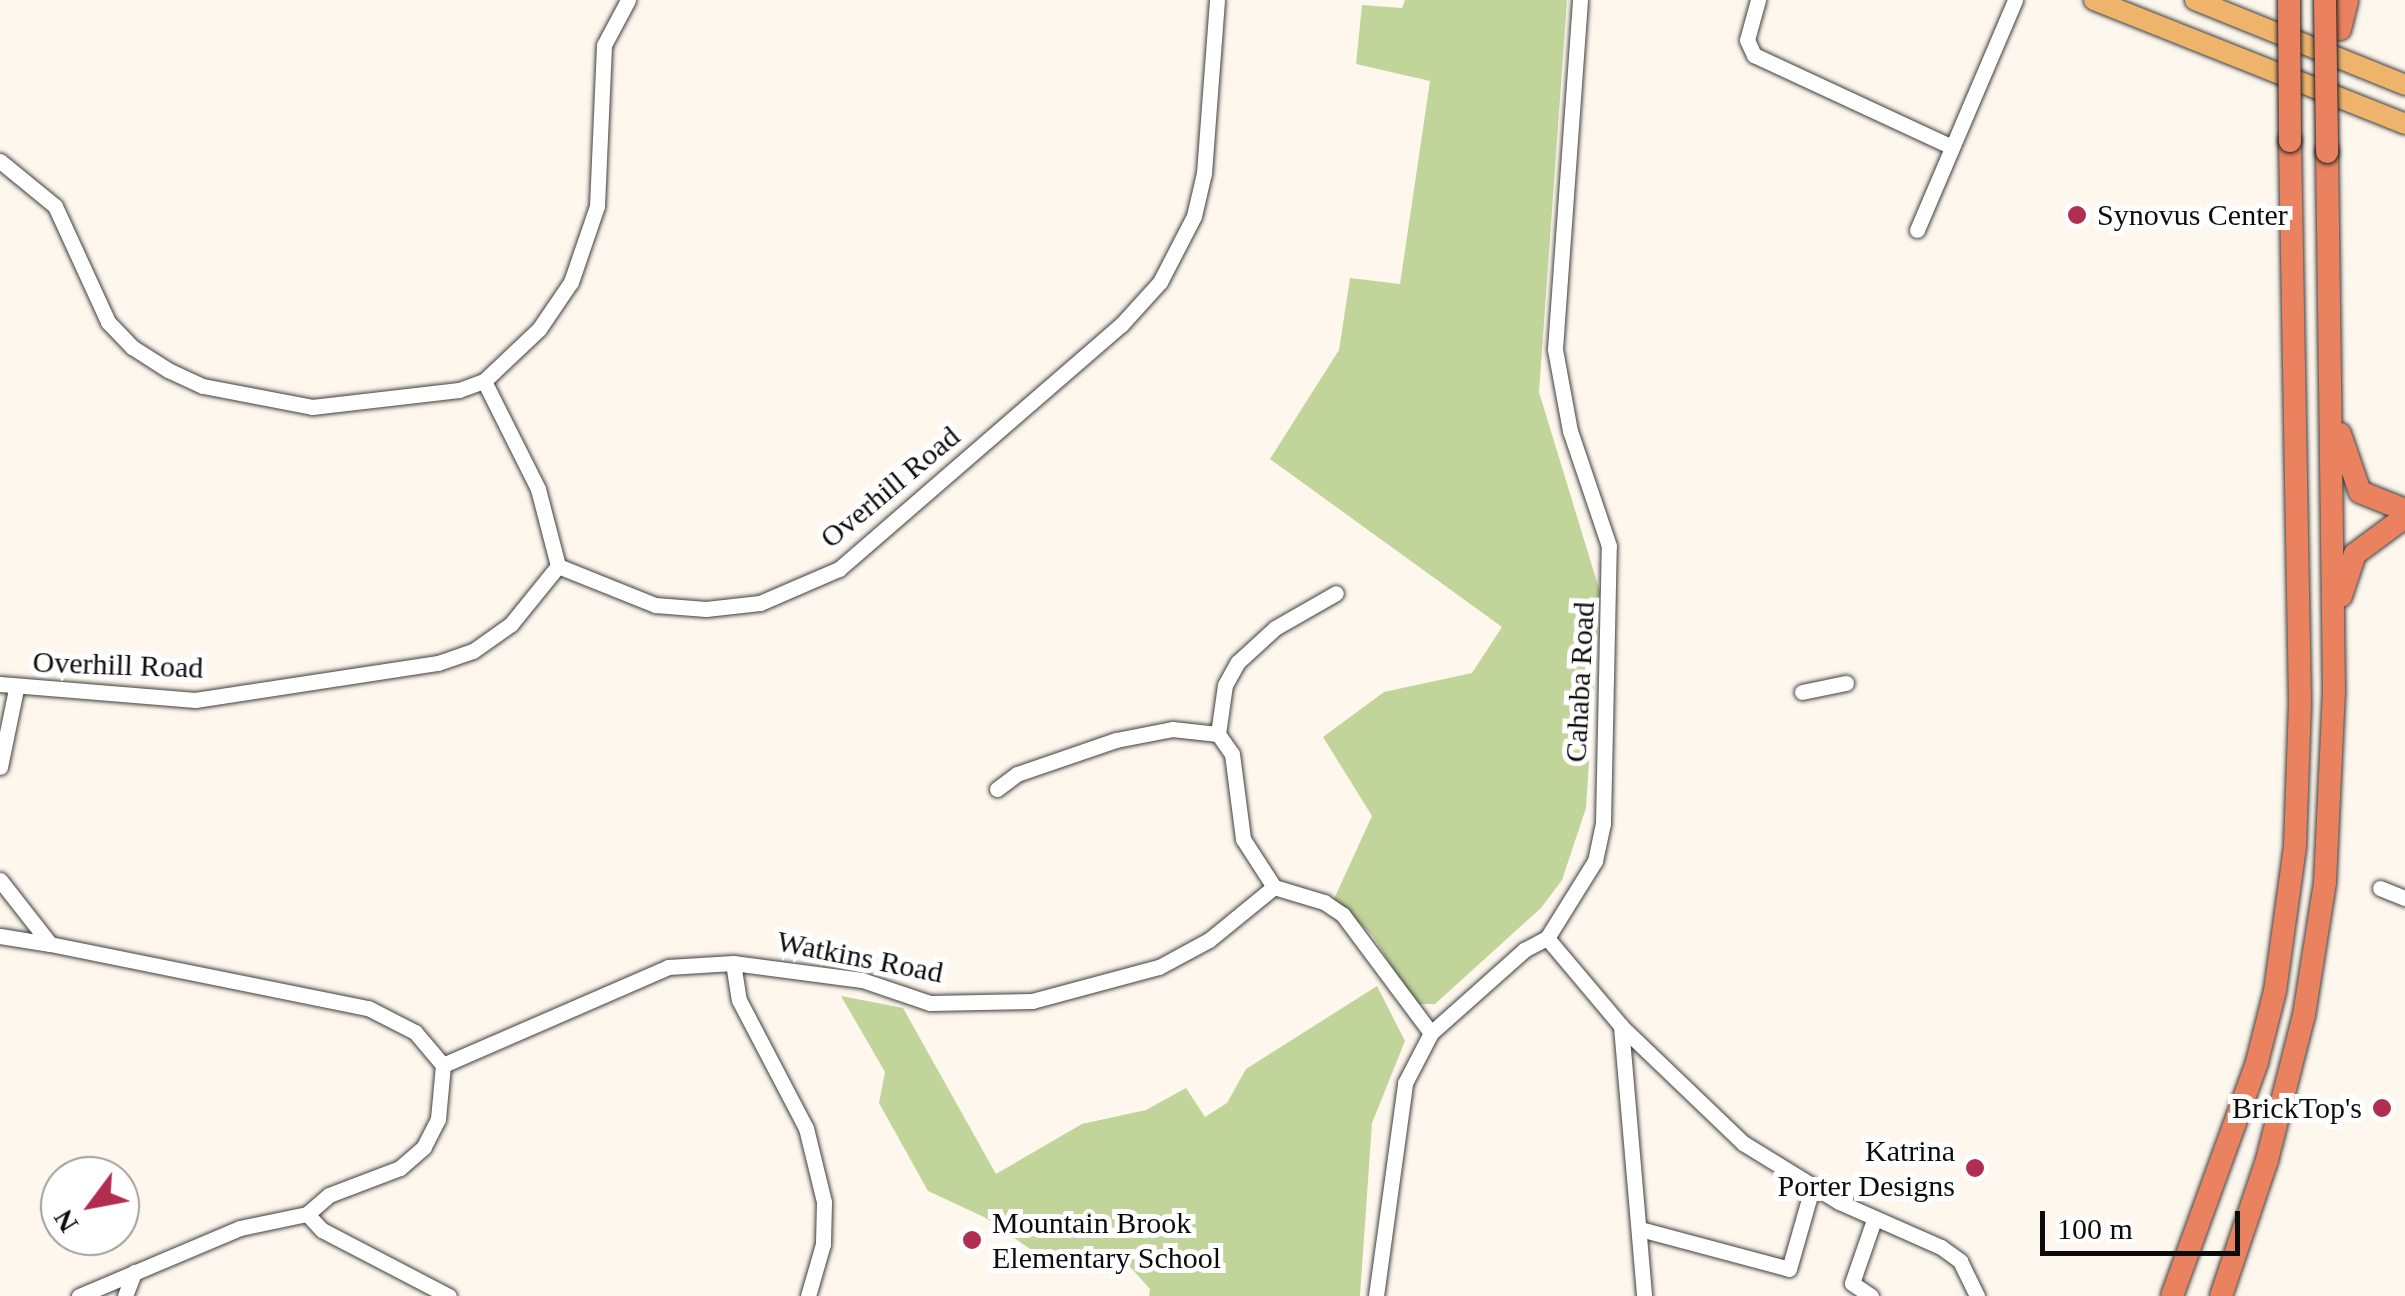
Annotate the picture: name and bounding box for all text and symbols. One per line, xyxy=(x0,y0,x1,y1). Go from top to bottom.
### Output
place label: Synovus Center xyxy=(2097,197,2288,233)
marker: Synovus Center xyxy=(2066,204,2088,226)
street label: Overhill Road xyxy=(813,418,967,556)
street label: Cahaba Road xyxy=(1558,601,1602,763)
street label: Overhill Road xyxy=(32,644,204,686)
street label: Watkins Road xyxy=(774,923,946,991)
place label: BrickTop's xyxy=(2232,1090,2362,1126)
marker: BrickTop's xyxy=(2371,1097,2393,1119)
place label: Katrina Porter Designs xyxy=(1778,1133,1955,1204)
north arrow xyxy=(40,1156,140,1256)
marker: Katrina Porter Designs xyxy=(1964,1157,1986,1179)
scale bar xyxy=(2045,1191,2245,1253)
text: N xyxy=(47,1204,84,1238)
place label: Mountain Brook Elementary School xyxy=(992,1205,1221,1276)
text: 100 m xyxy=(2057,1212,2133,1245)
marker: Mountain Brook Elementary School xyxy=(961,1229,983,1251)

